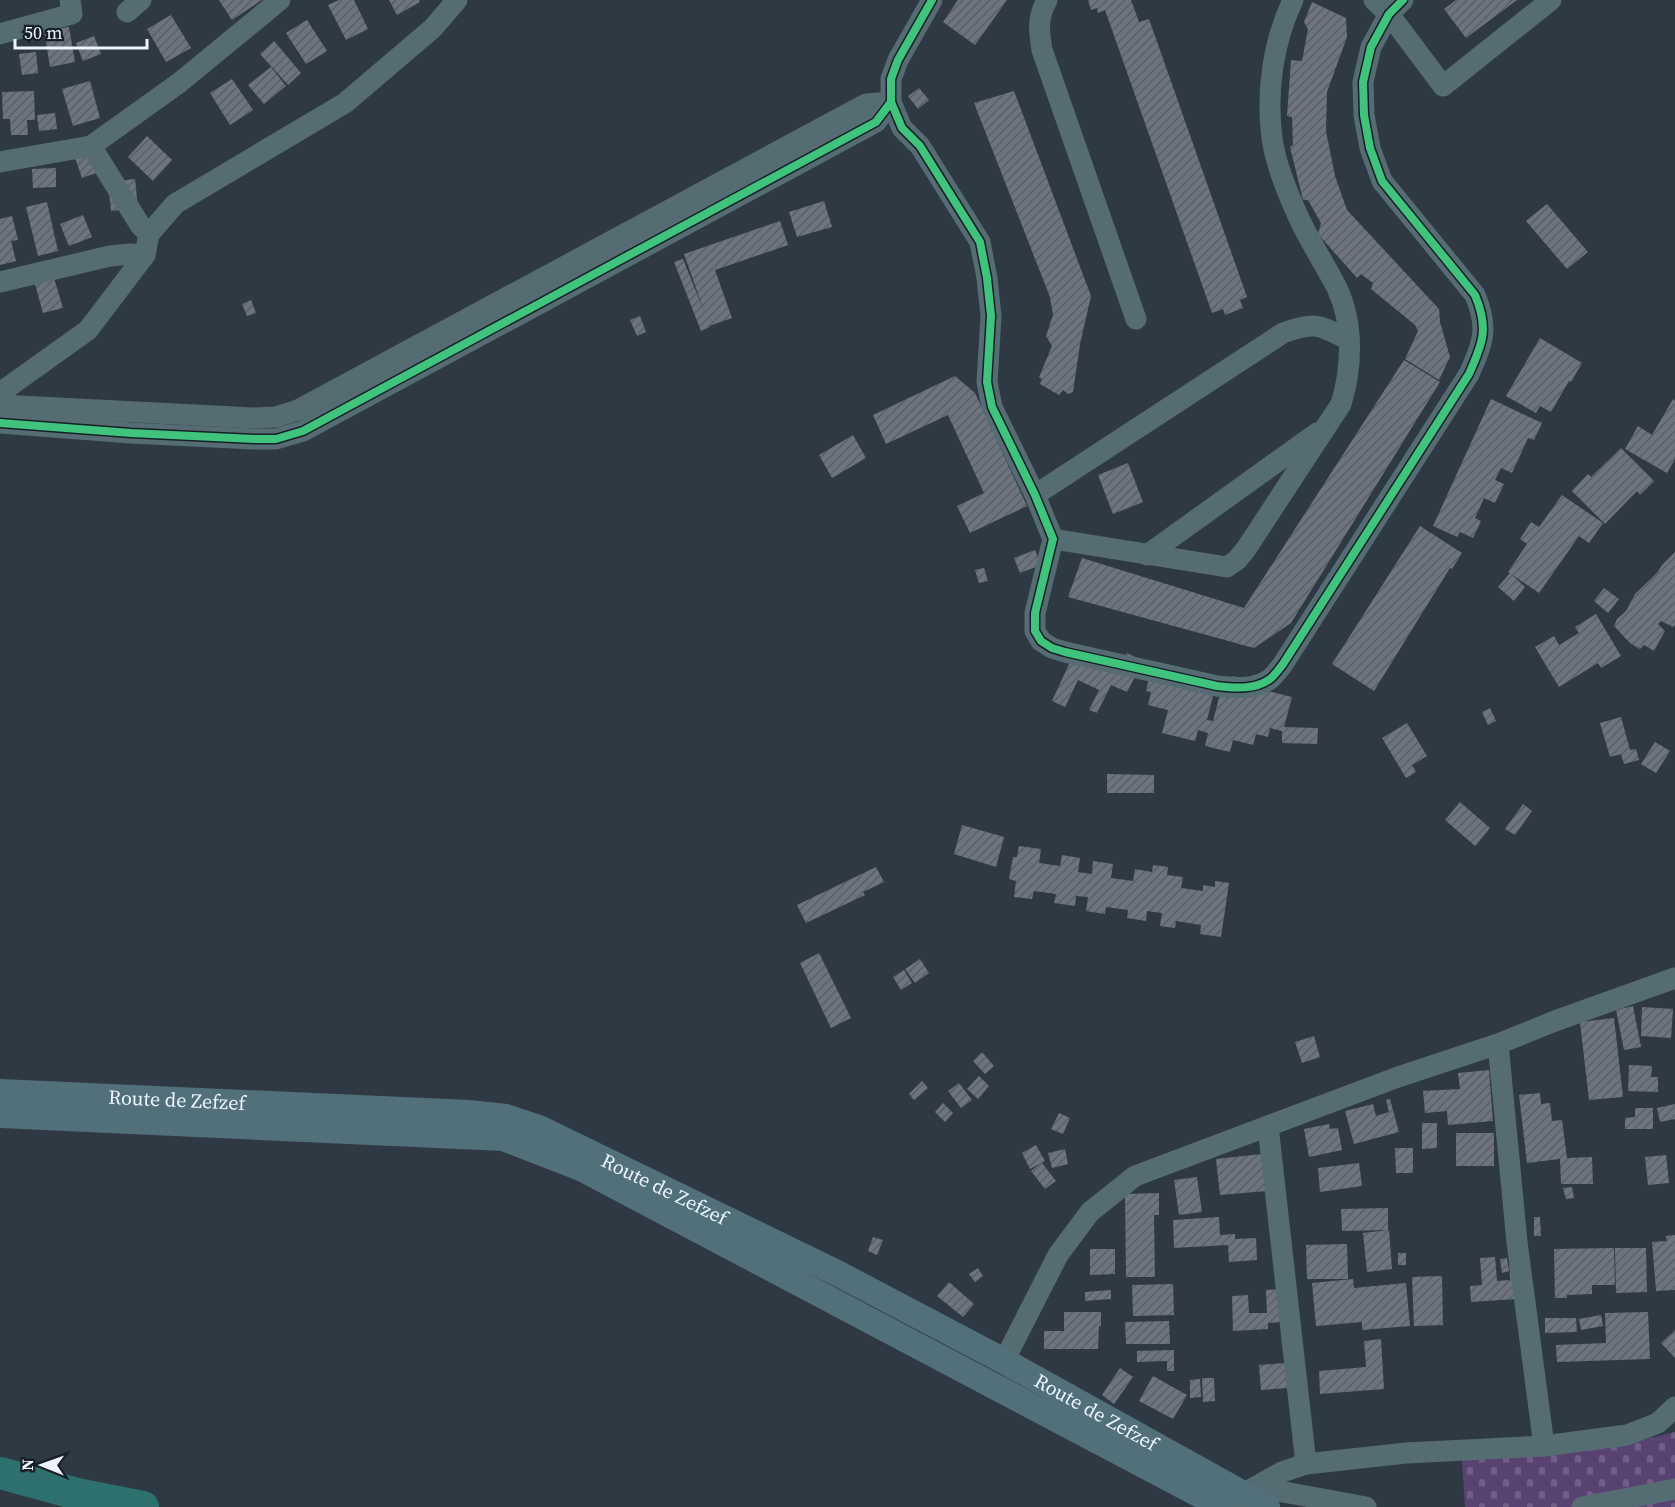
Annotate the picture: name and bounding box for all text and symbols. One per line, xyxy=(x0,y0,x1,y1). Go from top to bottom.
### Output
scale bar xyxy=(15,12,147,50)
text: 50 m xyxy=(24,20,62,45)
street label: Route de Zefzef xyxy=(108,1083,248,1117)
street label: Route de Zefzef xyxy=(597,1146,734,1233)
street label: Route de Zefzef xyxy=(1029,1367,1165,1459)
north arrow xyxy=(12,1435,72,1495)
text: N xyxy=(16,1458,38,1471)

